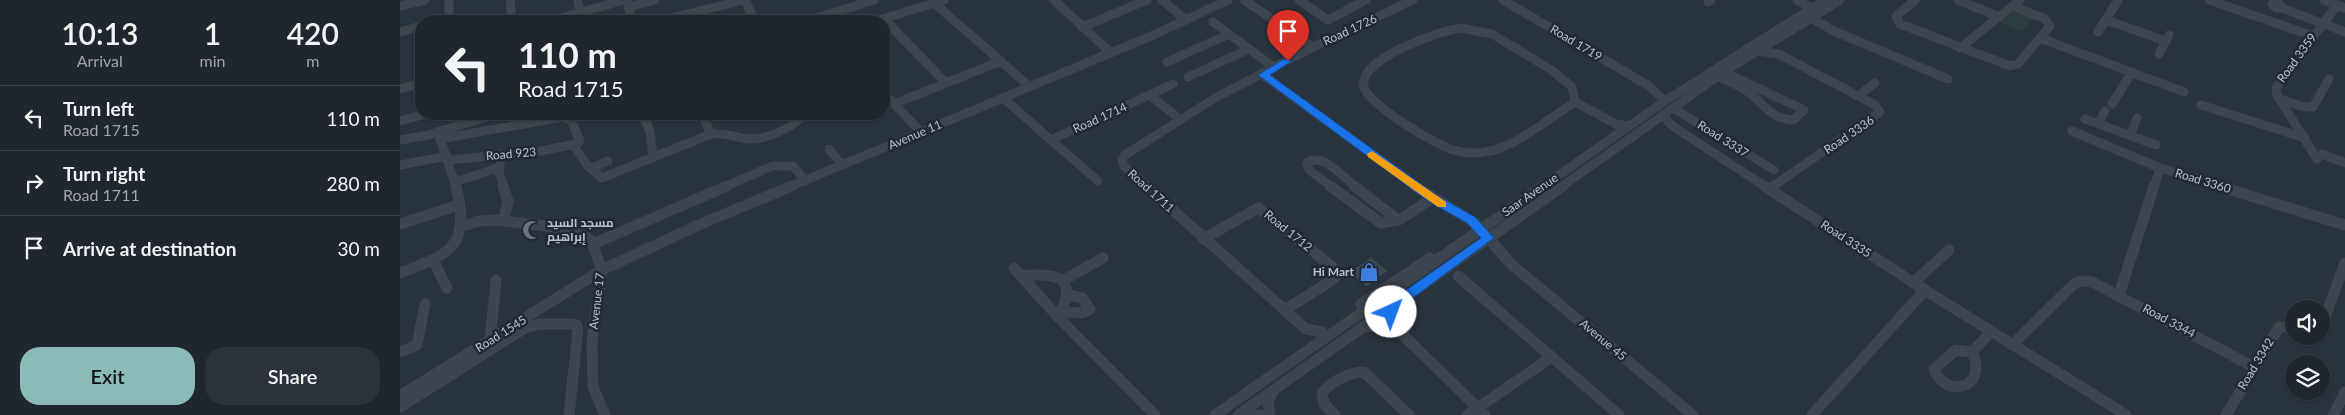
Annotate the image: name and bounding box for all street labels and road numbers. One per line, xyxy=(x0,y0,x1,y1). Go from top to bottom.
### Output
street label: Road 1726 xyxy=(1321,11,1379,49)
street label: Road 1719 xyxy=(1548,21,1605,64)
street label: Road 3359 xyxy=(2274,30,2320,85)
street label: Road 1714 xyxy=(1070,99,1129,136)
street label: Road 3336 xyxy=(1821,112,1877,157)
street label: Avenue 11 xyxy=(886,117,944,153)
street label: Road 3337 xyxy=(1695,117,1752,160)
street label: Road 923 xyxy=(485,144,537,163)
street label: Road 3360 xyxy=(2173,165,2233,196)
street label: Road 1711 xyxy=(1125,166,1178,215)
street label: Saar Avenue xyxy=(1499,170,1561,219)
street label: Road 1712 xyxy=(1261,207,1315,255)
street label: Road 3335 xyxy=(1818,217,1875,261)
street label: Avenue 17 xyxy=(586,272,607,330)
street label: Road 3344 xyxy=(2140,300,2198,341)
street label: Road 1545 xyxy=(472,312,529,355)
street label: Avenue 45 xyxy=(1577,316,1630,364)
street label: Road 3342 xyxy=(2234,335,2277,392)

